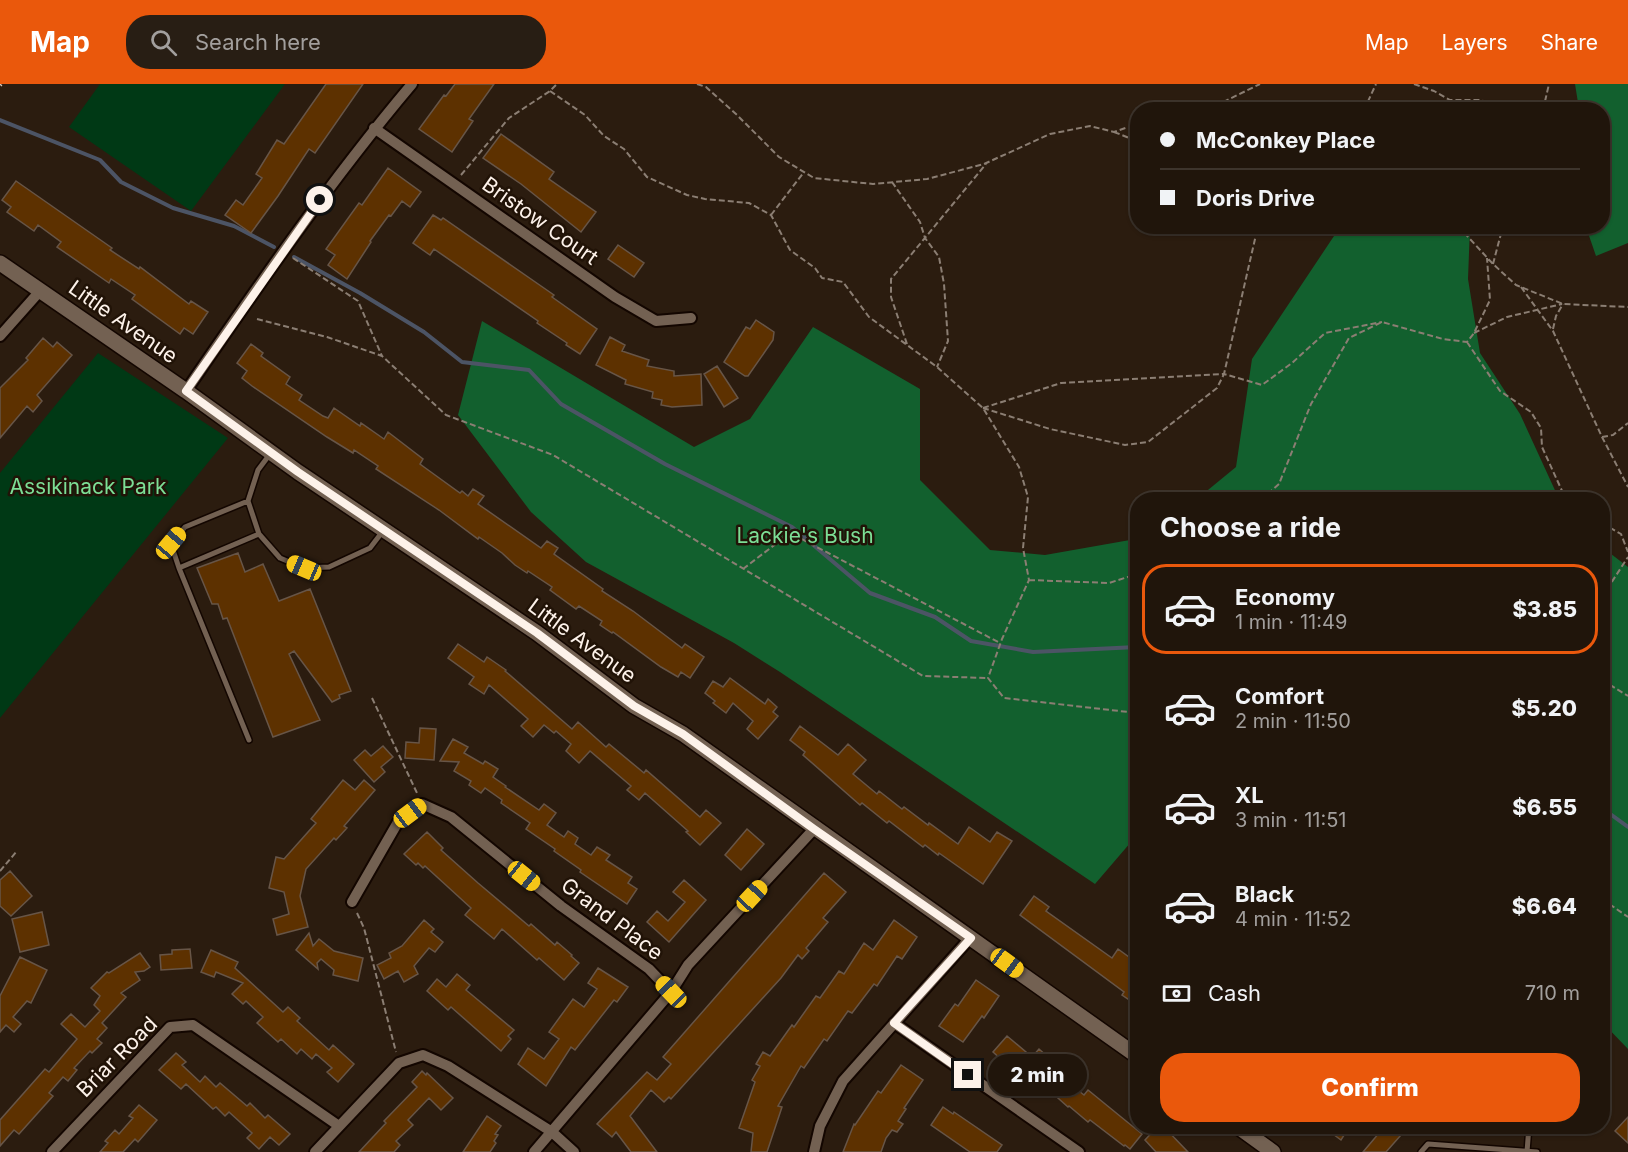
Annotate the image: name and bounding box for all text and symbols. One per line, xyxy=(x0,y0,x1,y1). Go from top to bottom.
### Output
search box xyxy=(126,15,546,69)
text: Map xyxy=(30,25,90,59)
icon: search xyxy=(147,26,180,59)
text: Search here xyxy=(195,29,321,55)
text: Map xyxy=(1365,30,1409,55)
text: Layers xyxy=(1442,30,1508,55)
text: Share xyxy=(1541,30,1598,55)
text: McConkey Place xyxy=(1196,127,1375,153)
street label: Bristow Court xyxy=(478,171,603,270)
text: Doris Drive xyxy=(1196,185,1315,211)
route start xyxy=(306,186,333,213)
street label: Little Avenue xyxy=(64,275,183,368)
park label: Assikinack Park xyxy=(10,474,167,499)
text: Choose a ride xyxy=(1160,511,1341,544)
car xyxy=(153,523,189,563)
park label: Lackie's Bush xyxy=(736,523,874,548)
car xyxy=(284,553,324,583)
icon: car xyxy=(1163,582,1217,636)
text: Economy xyxy=(1235,584,1335,610)
street label: Little Avenue xyxy=(523,593,641,688)
text: $3.85 xyxy=(1512,596,1577,622)
text: 1 min · 11:49 xyxy=(1235,610,1347,634)
icon: car xyxy=(1163,681,1217,735)
text: Comfort xyxy=(1235,683,1324,709)
text: $5.20 xyxy=(1512,695,1577,721)
text: 2 min · 11:50 xyxy=(1235,709,1351,733)
icon: car xyxy=(1163,780,1217,834)
text: XL xyxy=(1235,782,1264,808)
text: $6.55 xyxy=(1512,794,1577,820)
car xyxy=(390,795,430,831)
text: 3 min · 11:51 xyxy=(1235,808,1347,832)
car xyxy=(504,858,544,894)
street label: Grand Place xyxy=(556,872,668,965)
car xyxy=(733,877,771,915)
icon: car xyxy=(1163,879,1217,933)
text: Black xyxy=(1235,881,1294,907)
text: $6.64 xyxy=(1512,893,1577,919)
text: 4 min · 11:52 xyxy=(1235,907,1351,931)
car xyxy=(987,945,1027,981)
car xyxy=(652,973,690,1011)
icon: cash xyxy=(1160,977,1193,1010)
text: Cash xyxy=(1208,980,1261,1006)
text: 710 m xyxy=(1525,981,1580,1005)
street label: Briar Road xyxy=(71,1011,162,1102)
button: Confirm xyxy=(1160,1053,1580,1122)
callout: 2 min xyxy=(989,1054,1088,1096)
route end xyxy=(954,1061,981,1088)
text: 2 min xyxy=(1010,1063,1065,1087)

